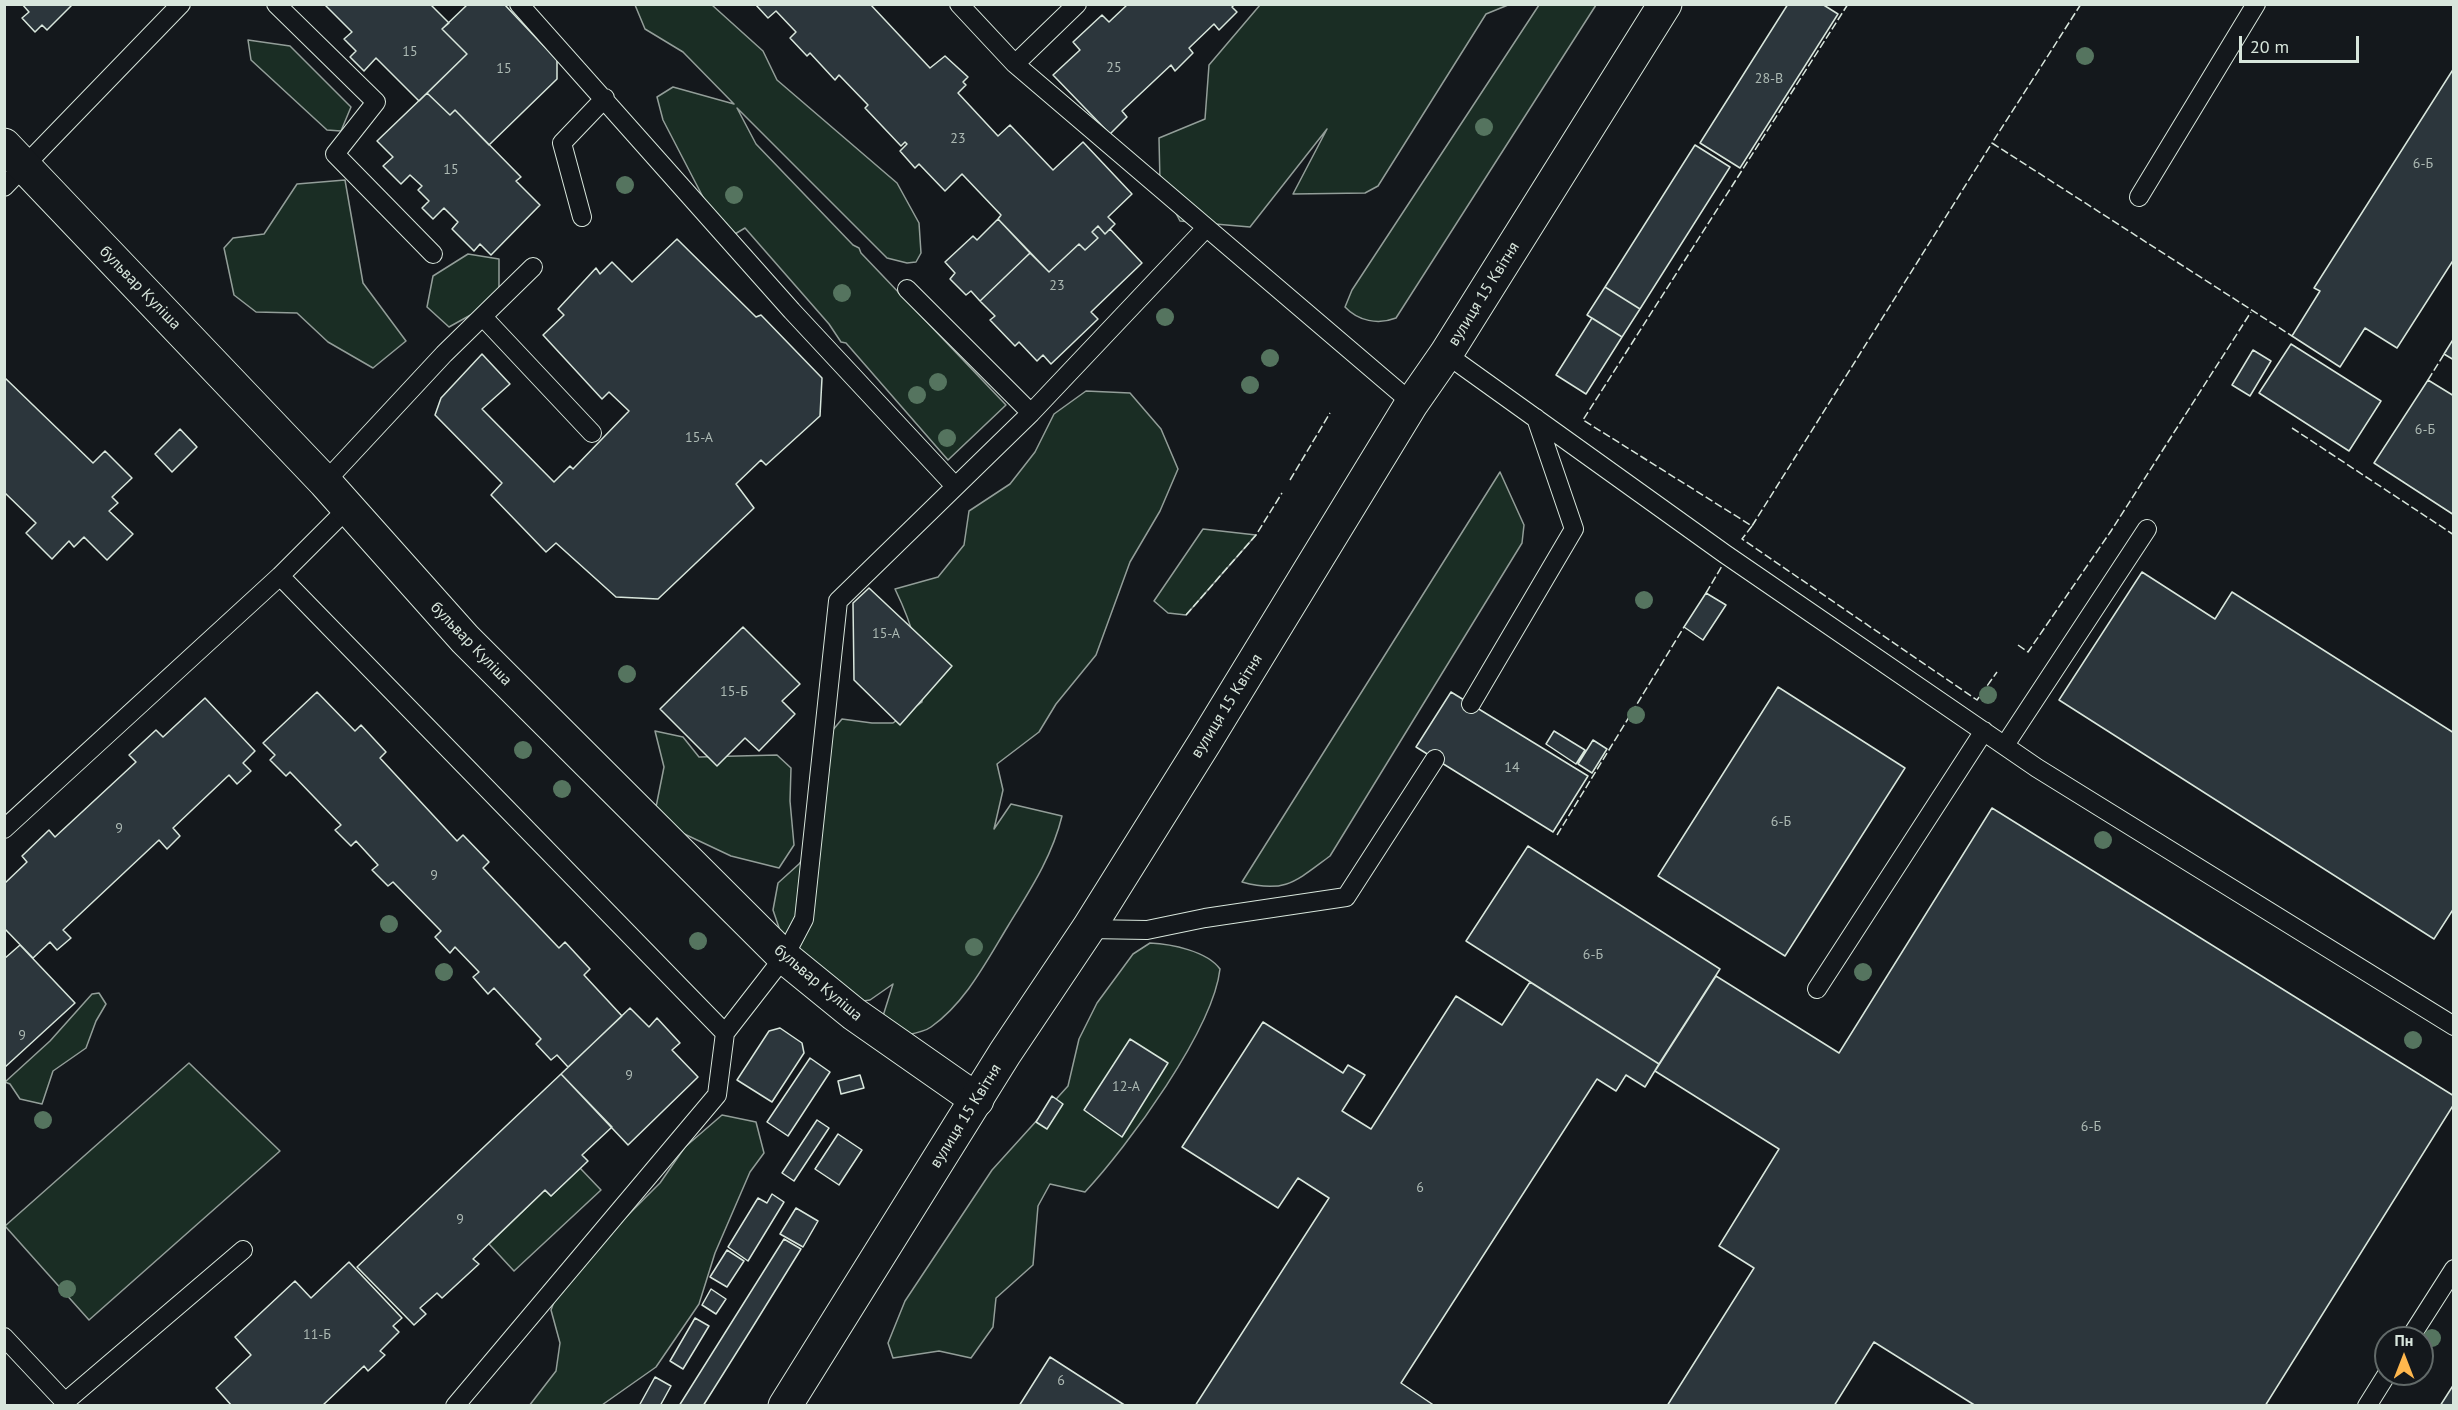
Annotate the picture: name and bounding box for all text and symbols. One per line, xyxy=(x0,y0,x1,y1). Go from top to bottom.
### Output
scale bar xyxy=(2242,24,2362,62)
text: 20 m xyxy=(2250,35,2289,58)
house number: 15 xyxy=(402,44,418,60)
house number: 25 xyxy=(1106,60,1122,76)
house number: 15 xyxy=(496,61,512,77)
house number: 28-В xyxy=(1755,71,1783,87)
house number: 23 xyxy=(950,131,966,147)
house number: 6-Б xyxy=(2413,156,2433,172)
house number: 15 xyxy=(443,162,459,178)
street label: вулиця 15 Квітня xyxy=(1444,238,1524,350)
street label: бульвар Куліша xyxy=(95,242,185,334)
house number: 23 xyxy=(1049,278,1065,294)
house number: 6-Б xyxy=(2415,422,2435,438)
house number: 15-А xyxy=(685,430,713,446)
street label: бульвар Куліша xyxy=(426,598,516,690)
house number: 15-А xyxy=(872,626,900,642)
street label: вулиця 15 Квітня xyxy=(1187,650,1267,762)
house number: 15-Б xyxy=(720,684,748,700)
house number: 14 xyxy=(1504,760,1520,776)
house number: 6-Б xyxy=(1771,814,1791,830)
house number: 9 xyxy=(115,821,123,837)
house number: 9 xyxy=(430,868,438,884)
street label: бульвар Куліша xyxy=(770,941,866,1025)
house number: 6-Б xyxy=(1583,947,1603,963)
house number: 9 xyxy=(18,1028,26,1044)
street label: вулиця 15 Квітня xyxy=(926,1060,1006,1172)
house number: 9 xyxy=(625,1068,633,1084)
house number: 12-А xyxy=(1112,1079,1140,1095)
house number: 6-Б xyxy=(2081,1119,2101,1135)
house number: 6 xyxy=(1416,1180,1424,1196)
house number: 9 xyxy=(456,1212,464,1228)
north arrow xyxy=(2374,1326,2434,1386)
house number: 11-Б xyxy=(303,1327,331,1343)
text: Пн xyxy=(2395,1330,2413,1350)
house number: 6 xyxy=(1057,1373,1065,1389)

